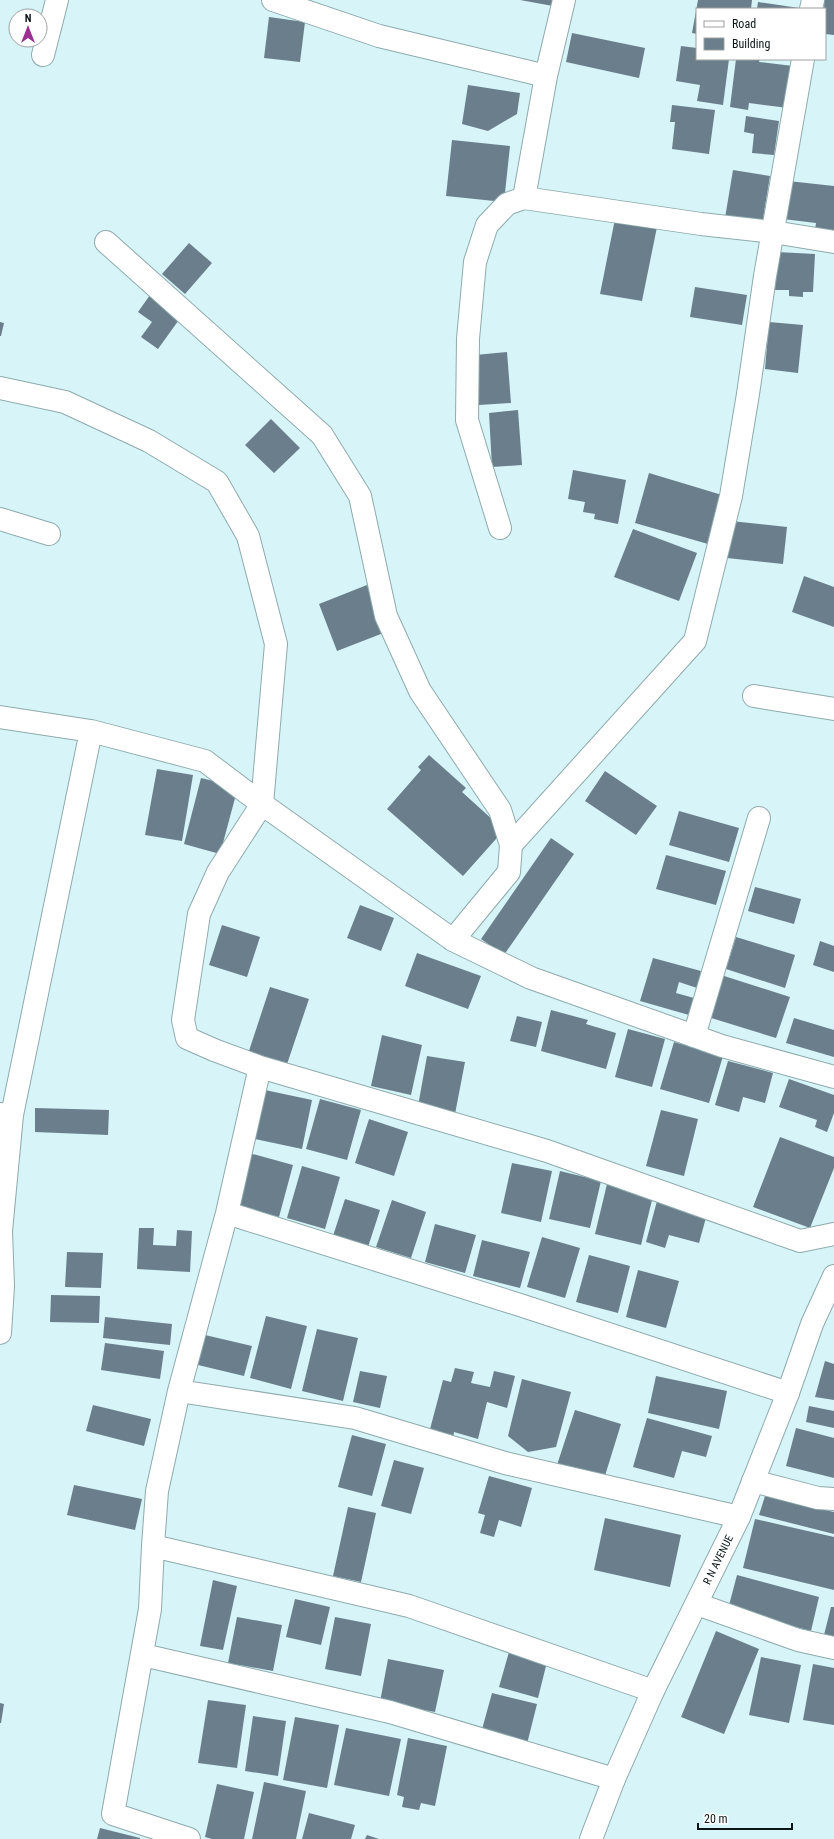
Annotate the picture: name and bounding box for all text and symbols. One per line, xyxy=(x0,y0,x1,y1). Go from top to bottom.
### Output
north arrow xyxy=(8,8,48,48)
legend xyxy=(696,8,826,60)
text: N xyxy=(25,12,32,25)
text: Road xyxy=(732,17,756,31)
text: Building xyxy=(732,37,770,51)
street label: R N AVENUE xyxy=(701,1532,736,1587)
scale bar xyxy=(698,1805,792,1831)
text: 20 m xyxy=(704,1812,728,1826)

